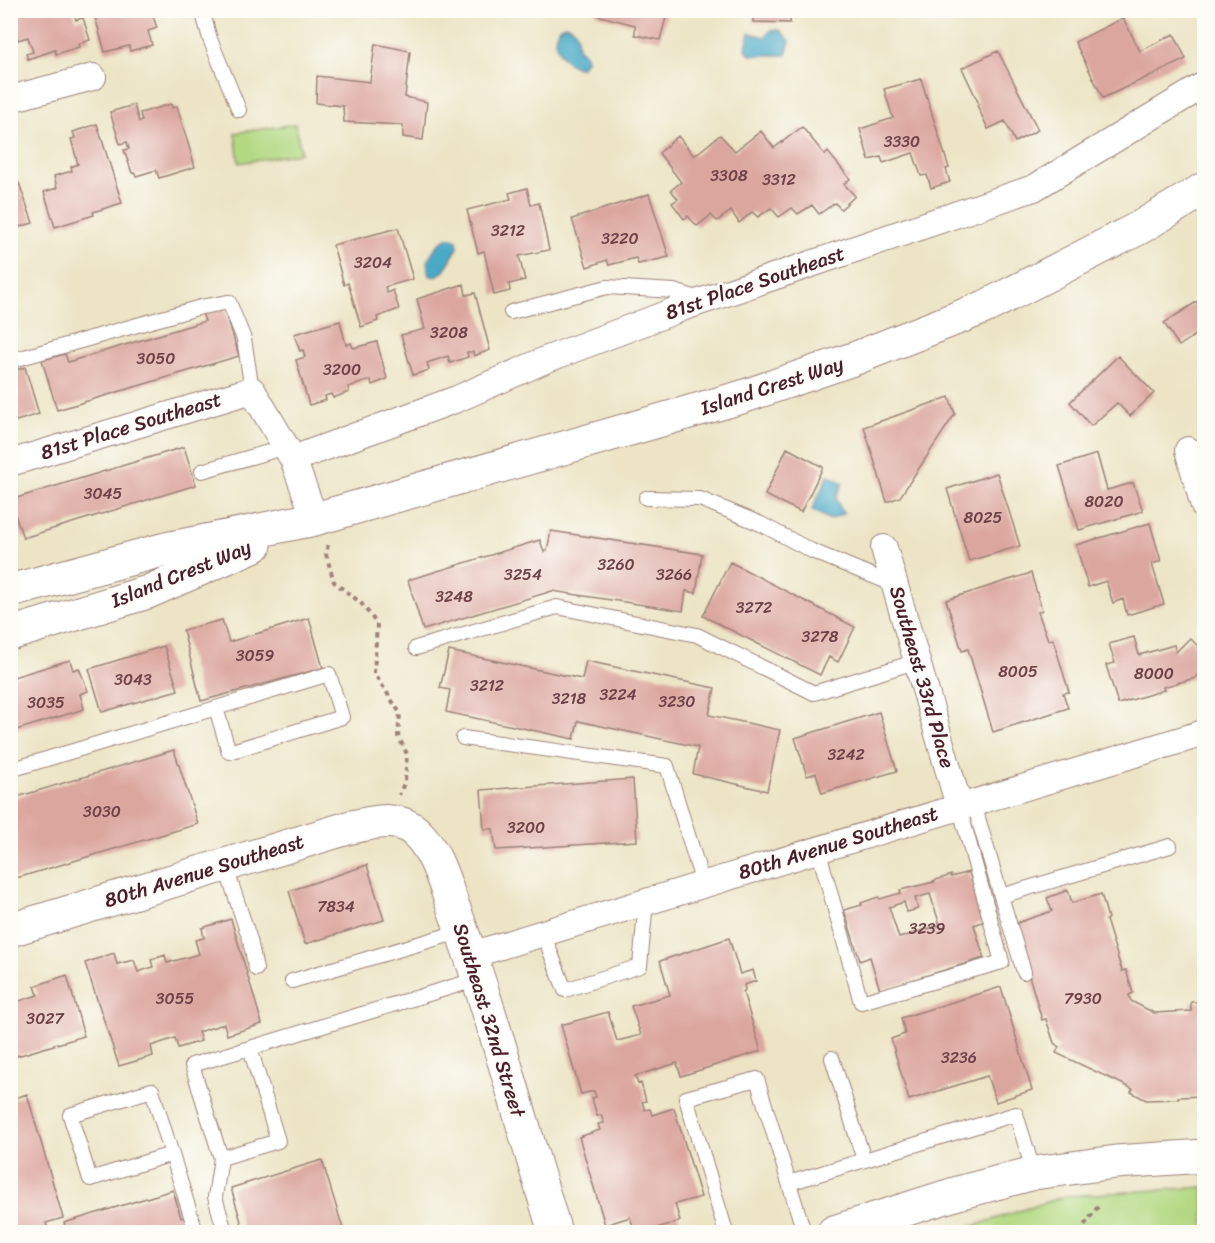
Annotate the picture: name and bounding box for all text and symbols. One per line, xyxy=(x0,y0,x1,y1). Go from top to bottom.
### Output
house number: 3330 xyxy=(884,127,920,156)
house number: 3308 xyxy=(710,161,748,190)
house number: 3312 xyxy=(762,165,796,194)
house number: 3212 xyxy=(491,216,525,245)
house number: 3220 xyxy=(601,224,639,253)
street label: 81st Place Southeast xyxy=(661,236,850,330)
house number: 3204 xyxy=(354,248,392,277)
house number: 3208 xyxy=(430,318,468,347)
house number: 3050 xyxy=(137,344,175,373)
street label: Island Crest Way xyxy=(695,346,849,426)
house number: 3200 xyxy=(323,355,361,384)
street label: 81st Place Southeast xyxy=(36,382,226,470)
house number: 3045 xyxy=(84,479,123,508)
house number: 8020 xyxy=(1084,487,1124,516)
house number: 8025 xyxy=(964,503,1003,532)
street label: Island Crest Way xyxy=(105,530,257,618)
house number: 3260 xyxy=(597,550,635,579)
house number: 3254 xyxy=(504,560,542,589)
house number: 3266 xyxy=(656,560,692,589)
house number: 3248 xyxy=(435,582,473,611)
street label: Southeast 33rd Place xyxy=(879,582,965,772)
house number: 3272 xyxy=(736,593,772,622)
house number: 3278 xyxy=(802,622,839,651)
house number: 3059 xyxy=(236,641,274,670)
house number: 8005 xyxy=(998,657,1038,686)
house number: 8000 xyxy=(1134,659,1174,688)
house number: 3043 xyxy=(114,665,152,694)
house number: 3212 xyxy=(470,671,504,700)
house number: 3224 xyxy=(599,680,637,709)
house number: 3218 xyxy=(552,684,587,713)
house number: 3230 xyxy=(659,687,695,716)
house number: 3035 xyxy=(27,688,65,717)
house number: 3242 xyxy=(827,740,865,769)
street label: 80th Avenue Southeast xyxy=(734,796,943,890)
house number: 3030 xyxy=(83,797,121,826)
house number: 3200 xyxy=(507,813,545,842)
street label: 80th Avenue Southeast xyxy=(100,824,309,918)
house number: 7834 xyxy=(317,892,355,921)
house number: 3239 xyxy=(909,914,945,943)
street label: Southeast 32nd Street xyxy=(443,918,535,1122)
house number: 3055 xyxy=(156,984,194,1013)
house number: 7930 xyxy=(1064,984,1102,1013)
house number: 3027 xyxy=(26,1004,64,1033)
house number: 3236 xyxy=(941,1043,977,1072)

